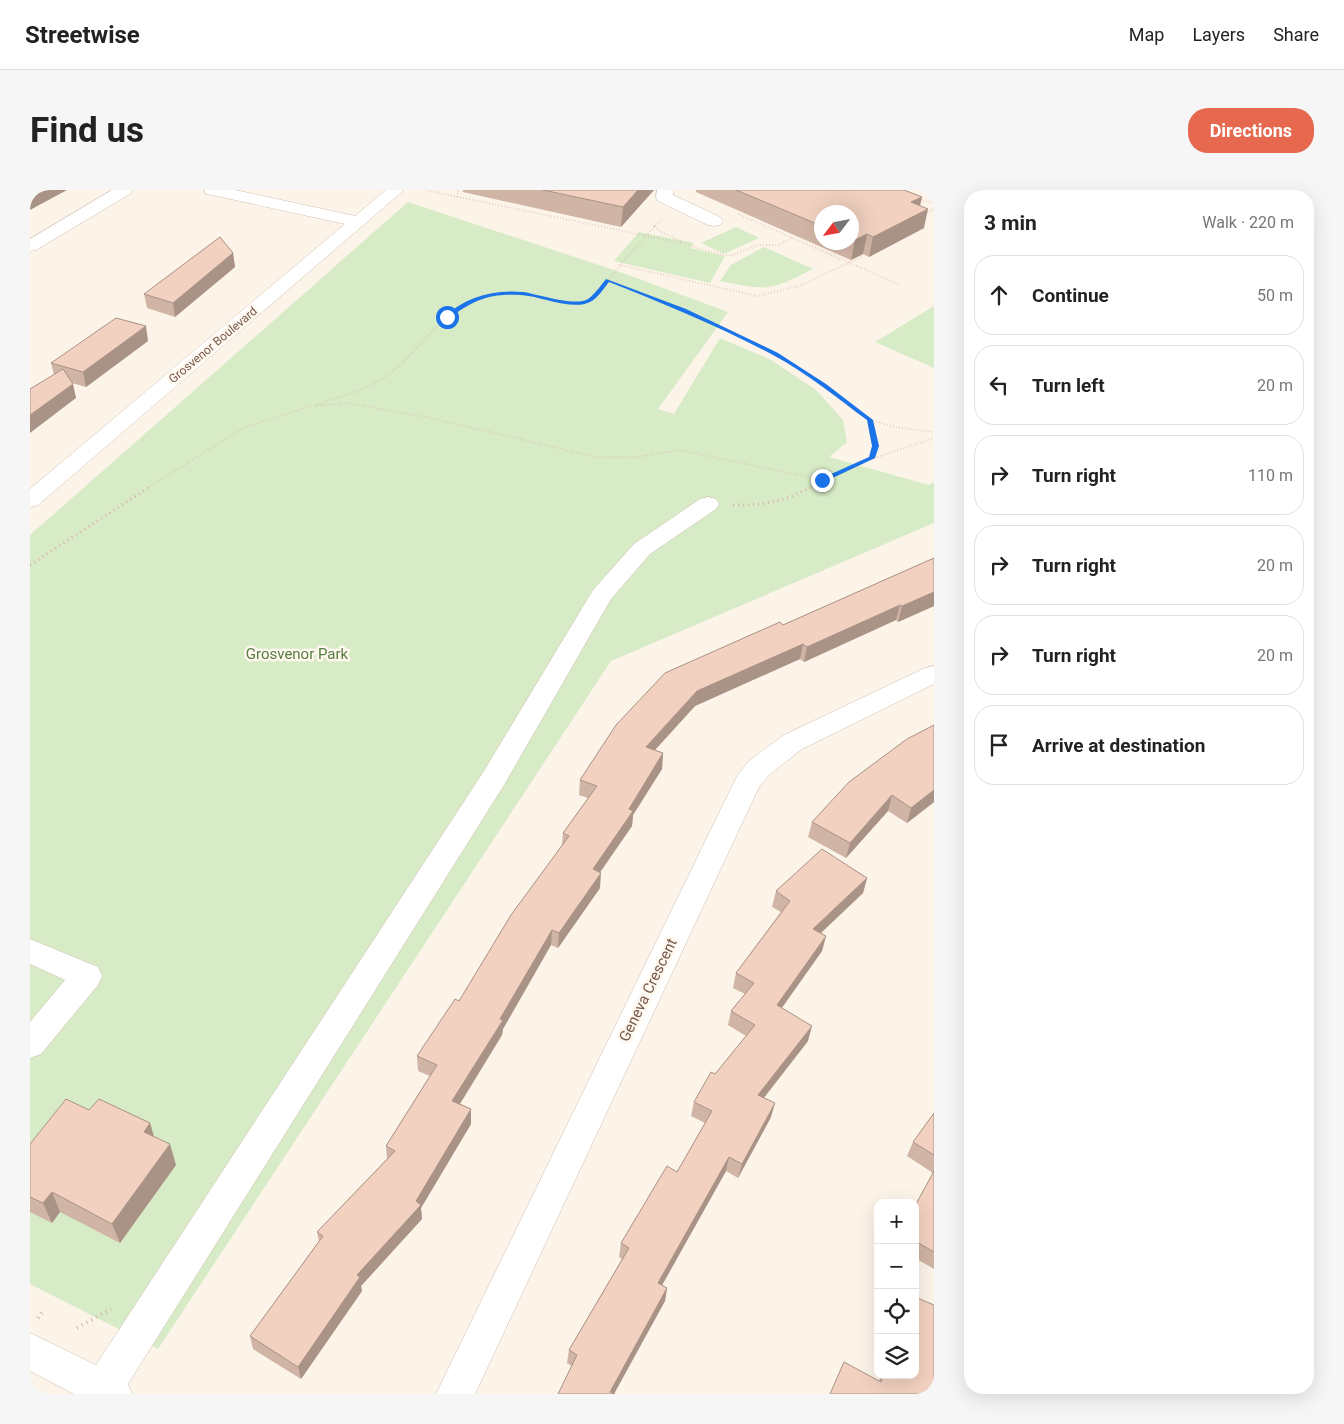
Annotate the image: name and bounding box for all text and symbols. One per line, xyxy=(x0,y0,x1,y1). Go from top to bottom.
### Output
text: Streetwise xyxy=(25,21,140,49)
text: Map xyxy=(1129,24,1164,45)
text: Layers xyxy=(1192,24,1245,45)
text: Share xyxy=(1273,24,1319,45)
button: Directions xyxy=(1188,108,1314,153)
text: Find us xyxy=(30,110,144,151)
north arrow xyxy=(814,205,859,250)
text: 3 min xyxy=(984,211,1037,235)
text: Walk · 220 m xyxy=(1202,213,1294,232)
icon: ahead xyxy=(985,281,1013,309)
text: Continue xyxy=(1032,284,1109,307)
text: 50 m xyxy=(1257,286,1293,305)
street label: Grosvenor Boulevard xyxy=(166,304,260,386)
route start xyxy=(436,306,459,329)
icon: left xyxy=(985,371,1013,399)
text: Turn left xyxy=(1032,374,1105,397)
text: 20 m xyxy=(1257,376,1293,395)
icon: right xyxy=(985,461,1013,489)
text: Turn right xyxy=(1032,464,1116,487)
text: 110 m xyxy=(1248,466,1293,485)
route end xyxy=(811,469,834,492)
icon: right xyxy=(985,551,1013,579)
text: Turn right xyxy=(1032,554,1116,577)
text: 20 m xyxy=(1257,556,1293,575)
icon: right xyxy=(985,641,1013,669)
text: Turn right xyxy=(1032,644,1116,667)
park label: Grosvenor Park xyxy=(246,645,349,663)
text: 20 m xyxy=(1257,646,1293,665)
icon: arrive xyxy=(985,731,1013,759)
text: Arrive at destination xyxy=(1032,734,1205,757)
street label: Geneva Crescent xyxy=(615,935,681,1045)
map controls xyxy=(874,1199,919,1379)
button: + xyxy=(874,1199,919,1244)
button: − xyxy=(874,1244,919,1289)
button: locate xyxy=(874,1289,919,1334)
button: layers xyxy=(874,1334,919,1379)

